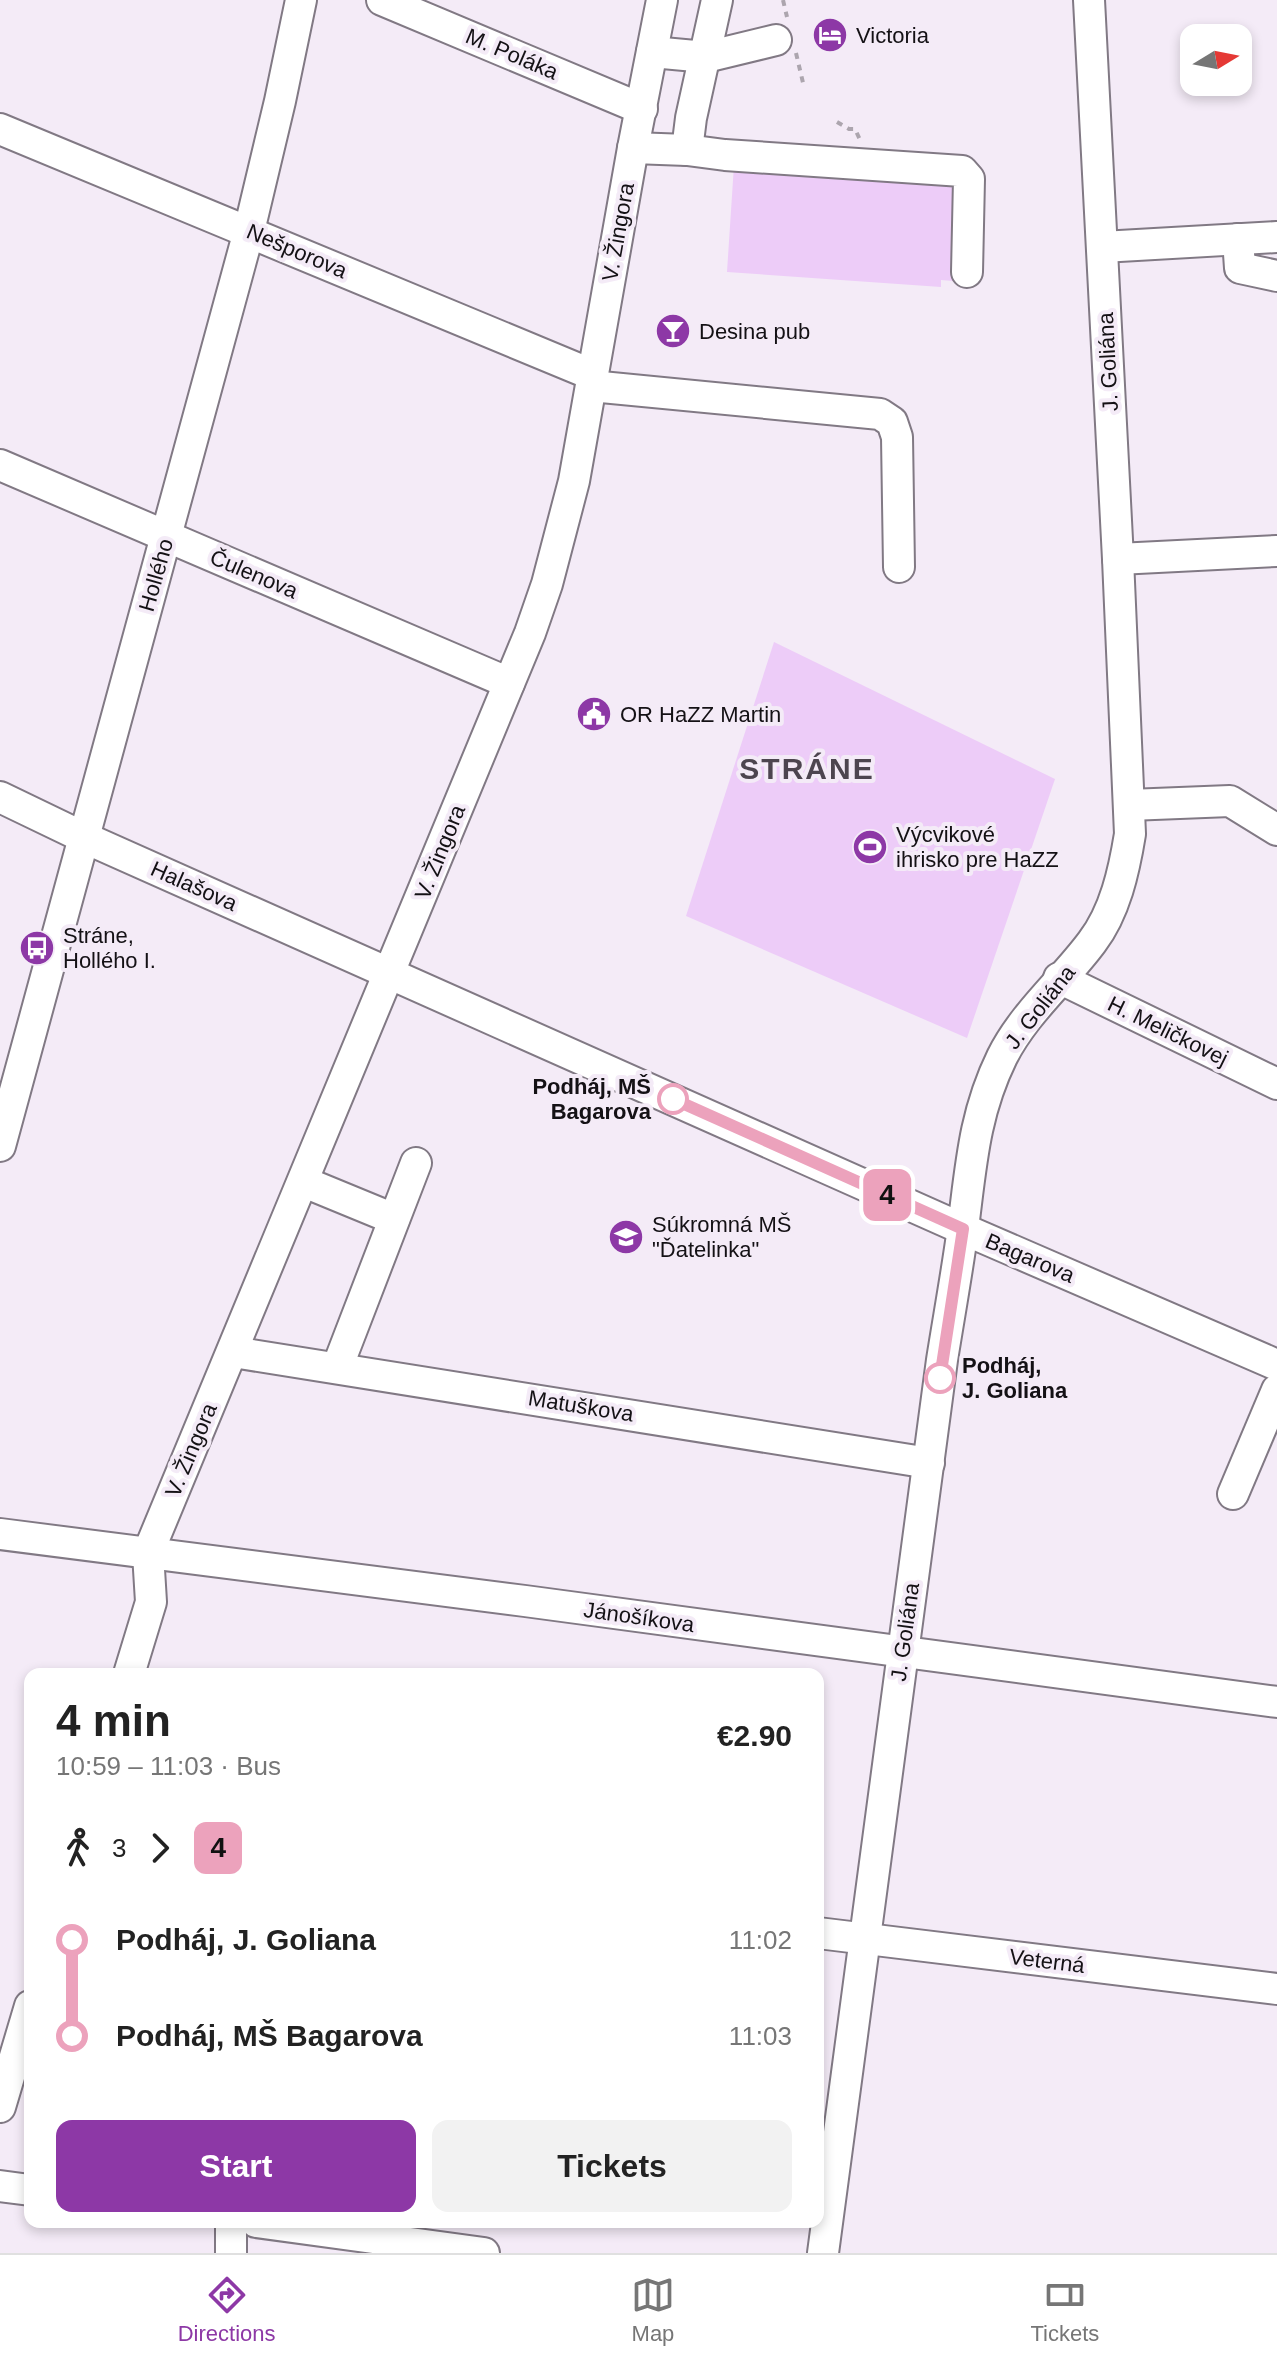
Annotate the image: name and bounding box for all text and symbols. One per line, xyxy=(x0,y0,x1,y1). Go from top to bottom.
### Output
hotel icon: Victoria xyxy=(811,16,849,54)
street label: M. Poláka xyxy=(462,23,563,85)
place label: Victoria xyxy=(856,23,930,48)
north arrow xyxy=(1180,24,1252,96)
map controls xyxy=(1180,24,1252,96)
street label: V. Žingora xyxy=(597,180,639,283)
street label: Nešporova xyxy=(243,219,352,284)
street label: J. Goliána xyxy=(1093,311,1123,412)
bar icon: Desina pub xyxy=(654,312,692,350)
place label: Desina pub xyxy=(699,319,810,344)
street label: Hollého xyxy=(134,536,178,614)
street label: Čulenova xyxy=(206,544,302,604)
public building icon: OR HaZZ Martin xyxy=(575,695,613,733)
place label: OR HaZZ Martin xyxy=(620,702,781,727)
district label: STRÁNE xyxy=(739,752,875,785)
street label: V. Žingora xyxy=(410,800,471,903)
place label: Výcvikové ihrisko pre HaZZ xyxy=(896,822,1059,872)
sports icon: Výcvikové ihrisko pre HaZZ xyxy=(851,828,889,866)
street label: Halašova xyxy=(147,856,242,916)
place label: Stráne, Hollého I. xyxy=(63,923,156,973)
bus stop icon: Stráne, Hollého I. xyxy=(18,929,56,967)
street label: J. Goliána xyxy=(1000,960,1081,1054)
street label: H. Meličkovej xyxy=(1104,991,1232,1071)
place label: Podháj, MŠ Bagarova xyxy=(532,1074,652,1124)
marker: Podháj, MŠ Bagarova xyxy=(658,1084,688,1114)
line badge: 4 xyxy=(861,1169,913,1221)
text: 4 xyxy=(879,1179,895,1210)
place label: Súkromná MŠ "Ďatelinka" xyxy=(652,1212,791,1262)
school or university icon: Súkromná MŠ "Ďatelinka" xyxy=(607,1218,645,1256)
street label: Bagarova xyxy=(982,1228,1079,1288)
place label: Podháj, J. Goliana xyxy=(962,1353,1068,1403)
marker: Podháj, J. Goliana xyxy=(925,1363,955,1393)
street label: Matuškova xyxy=(527,1385,636,1427)
street label: V. Žingora xyxy=(160,1399,222,1501)
street label: J. Goliána xyxy=(886,1580,924,1683)
street label: Jánošíkova xyxy=(582,1597,697,1637)
text: 4 min xyxy=(56,1696,171,1745)
text: €2.90 xyxy=(717,1719,792,1752)
text: 10:59 – 11:03 · Bus xyxy=(56,1751,281,1781)
icon: walk xyxy=(56,1826,100,1870)
icon: forward xyxy=(138,1826,182,1870)
text: 4 xyxy=(210,1832,226,1863)
text: 3 xyxy=(112,1833,126,1863)
text: Podháj, J. Goliana xyxy=(116,1923,376,1956)
text: 11:02 xyxy=(729,1925,792,1955)
street label: Veterná xyxy=(1008,1944,1087,1978)
text: Podháj, MŠ Bagarova xyxy=(116,2019,423,2052)
text: 11:03 xyxy=(729,2021,792,2051)
button: Start xyxy=(56,2120,416,2212)
button: Tickets xyxy=(432,2120,792,2212)
tab: Directions xyxy=(178,2273,276,2347)
tab: Map xyxy=(631,2273,675,2347)
tab: Tickets xyxy=(1030,2273,1099,2347)

